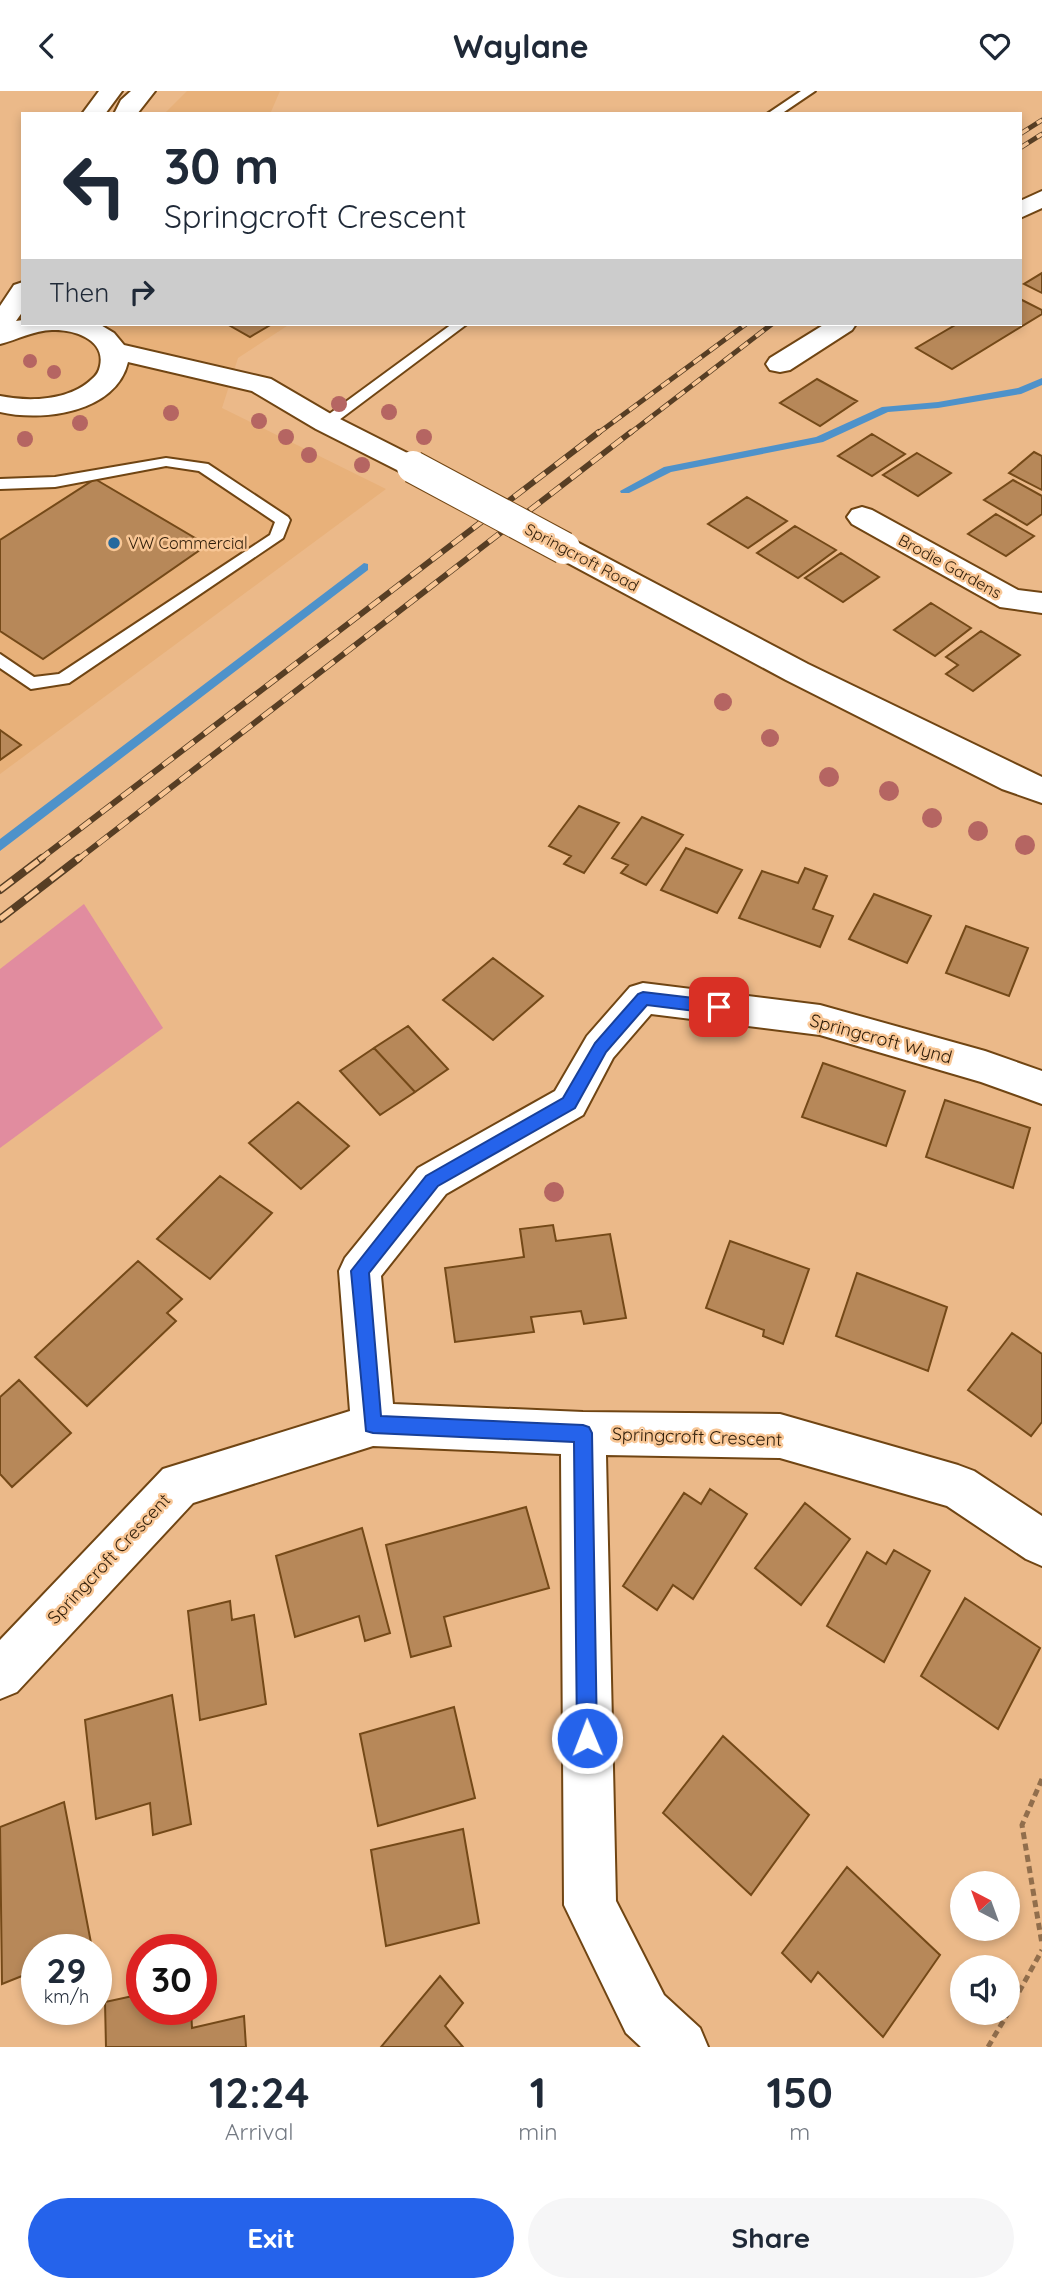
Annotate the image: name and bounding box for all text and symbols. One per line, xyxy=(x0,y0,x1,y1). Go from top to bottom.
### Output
text: Waylane xyxy=(453,26,589,66)
icon: back xyxy=(28,27,66,65)
icon: heart xyxy=(976,27,1014,65)
text: 30 m xyxy=(164,135,279,196)
icon: left xyxy=(49,140,140,231)
text: Springcroft Crescent xyxy=(164,196,467,236)
icon: right xyxy=(123,273,161,311)
text: Then xyxy=(49,276,109,309)
street label: Springcroft Road xyxy=(522,519,642,595)
street label: Brodie Gardens xyxy=(895,529,1005,603)
place label: VW Commercial xyxy=(128,533,248,553)
marker: VW Commercial xyxy=(106,535,122,551)
pin xyxy=(689,977,749,1037)
icon: arrive xyxy=(700,988,738,1026)
street label: Springcroft Wynd xyxy=(807,1008,955,1069)
street label: Springcroft Crescent xyxy=(612,1422,782,1451)
street label: Springcroft Crescent xyxy=(42,1489,175,1629)
position arrow xyxy=(550,1701,624,1775)
north arrow xyxy=(950,1871,1020,1941)
map controls xyxy=(950,1871,1020,2025)
speed limit sign: 30 xyxy=(126,1934,217,2025)
text: 29 xyxy=(47,1948,86,1992)
button: sound xyxy=(950,1955,1020,2025)
text: km/h xyxy=(44,1985,89,2008)
text: 12:24 xyxy=(209,2066,309,2119)
text: 1 xyxy=(530,2066,546,2119)
text: 150 xyxy=(767,2066,833,2119)
text: Arrival xyxy=(225,2117,294,2146)
text: min xyxy=(518,2117,558,2146)
text: m xyxy=(789,2117,810,2146)
button: Exit xyxy=(28,2198,514,2278)
button: Share xyxy=(528,2198,1014,2278)

